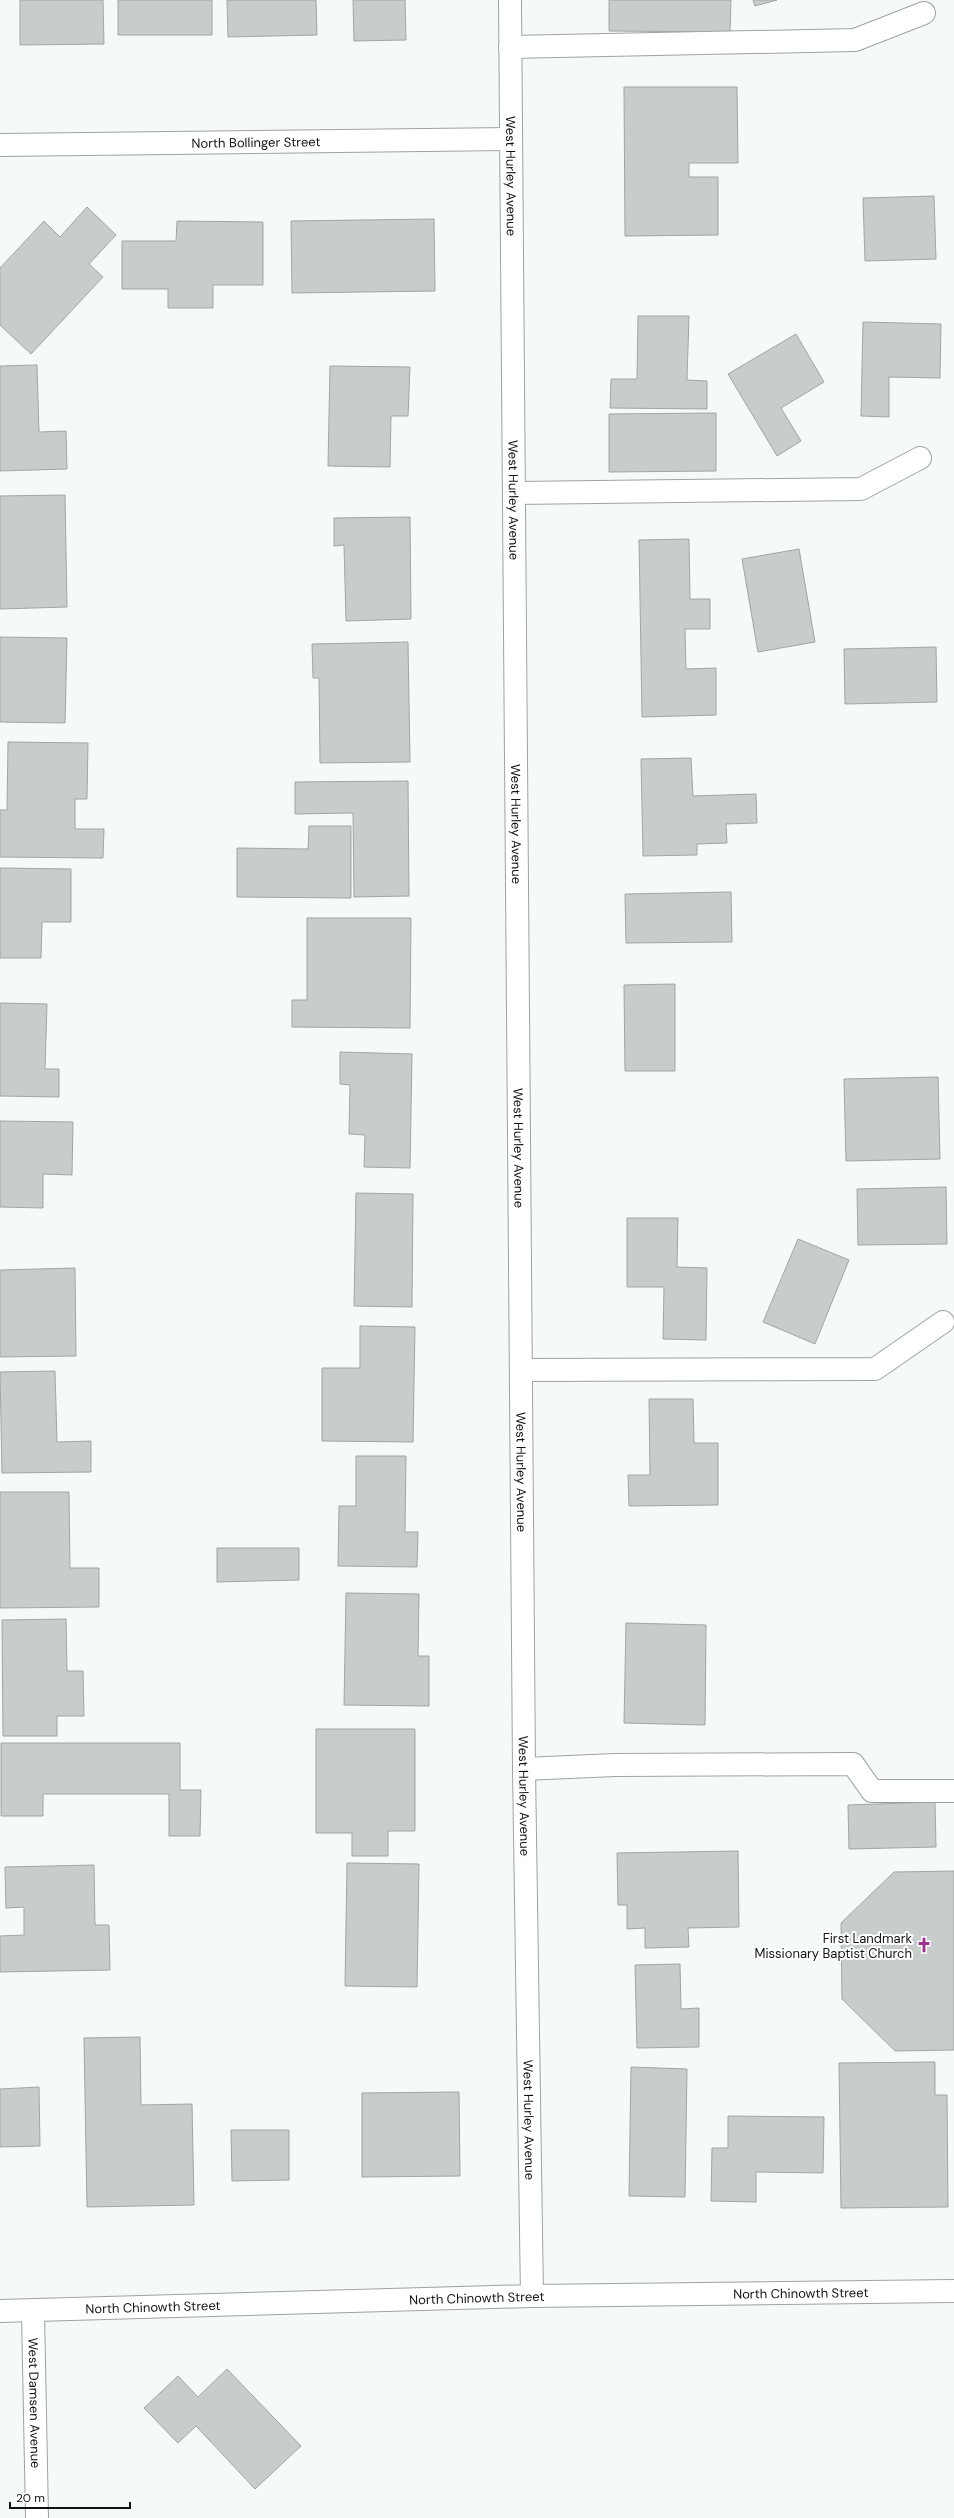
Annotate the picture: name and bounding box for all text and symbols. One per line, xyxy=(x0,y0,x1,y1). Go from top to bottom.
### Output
street label: West Hurley Avenue xyxy=(502,116,520,236)
street label: North Bollinger Street xyxy=(191,133,321,152)
street label: West Hurley Avenue xyxy=(504,440,522,560)
street label: West Hurley Avenue xyxy=(507,764,525,884)
street label: West Hurley Avenue xyxy=(510,1088,528,1208)
street label: West Hurley Avenue xyxy=(512,1412,530,1532)
street label: West Hurley Avenue xyxy=(515,1736,533,1856)
place label: First Landmark Missionary Baptist Church xyxy=(755,1930,912,1962)
church icon: First Landmark Missionary Baptist Church xyxy=(915,1936,933,1954)
street label: West Hurley Avenue xyxy=(519,2060,538,2180)
street label: North Chinowth Street xyxy=(733,2284,869,2303)
street label: North Chinowth Street xyxy=(409,2288,545,2308)
street label: North Chinowth Street xyxy=(85,2297,221,2318)
street label: West Damsen Avenue xyxy=(25,2337,44,2469)
scale bar xyxy=(10,2484,130,2510)
text: 20 m xyxy=(16,2490,45,2506)

